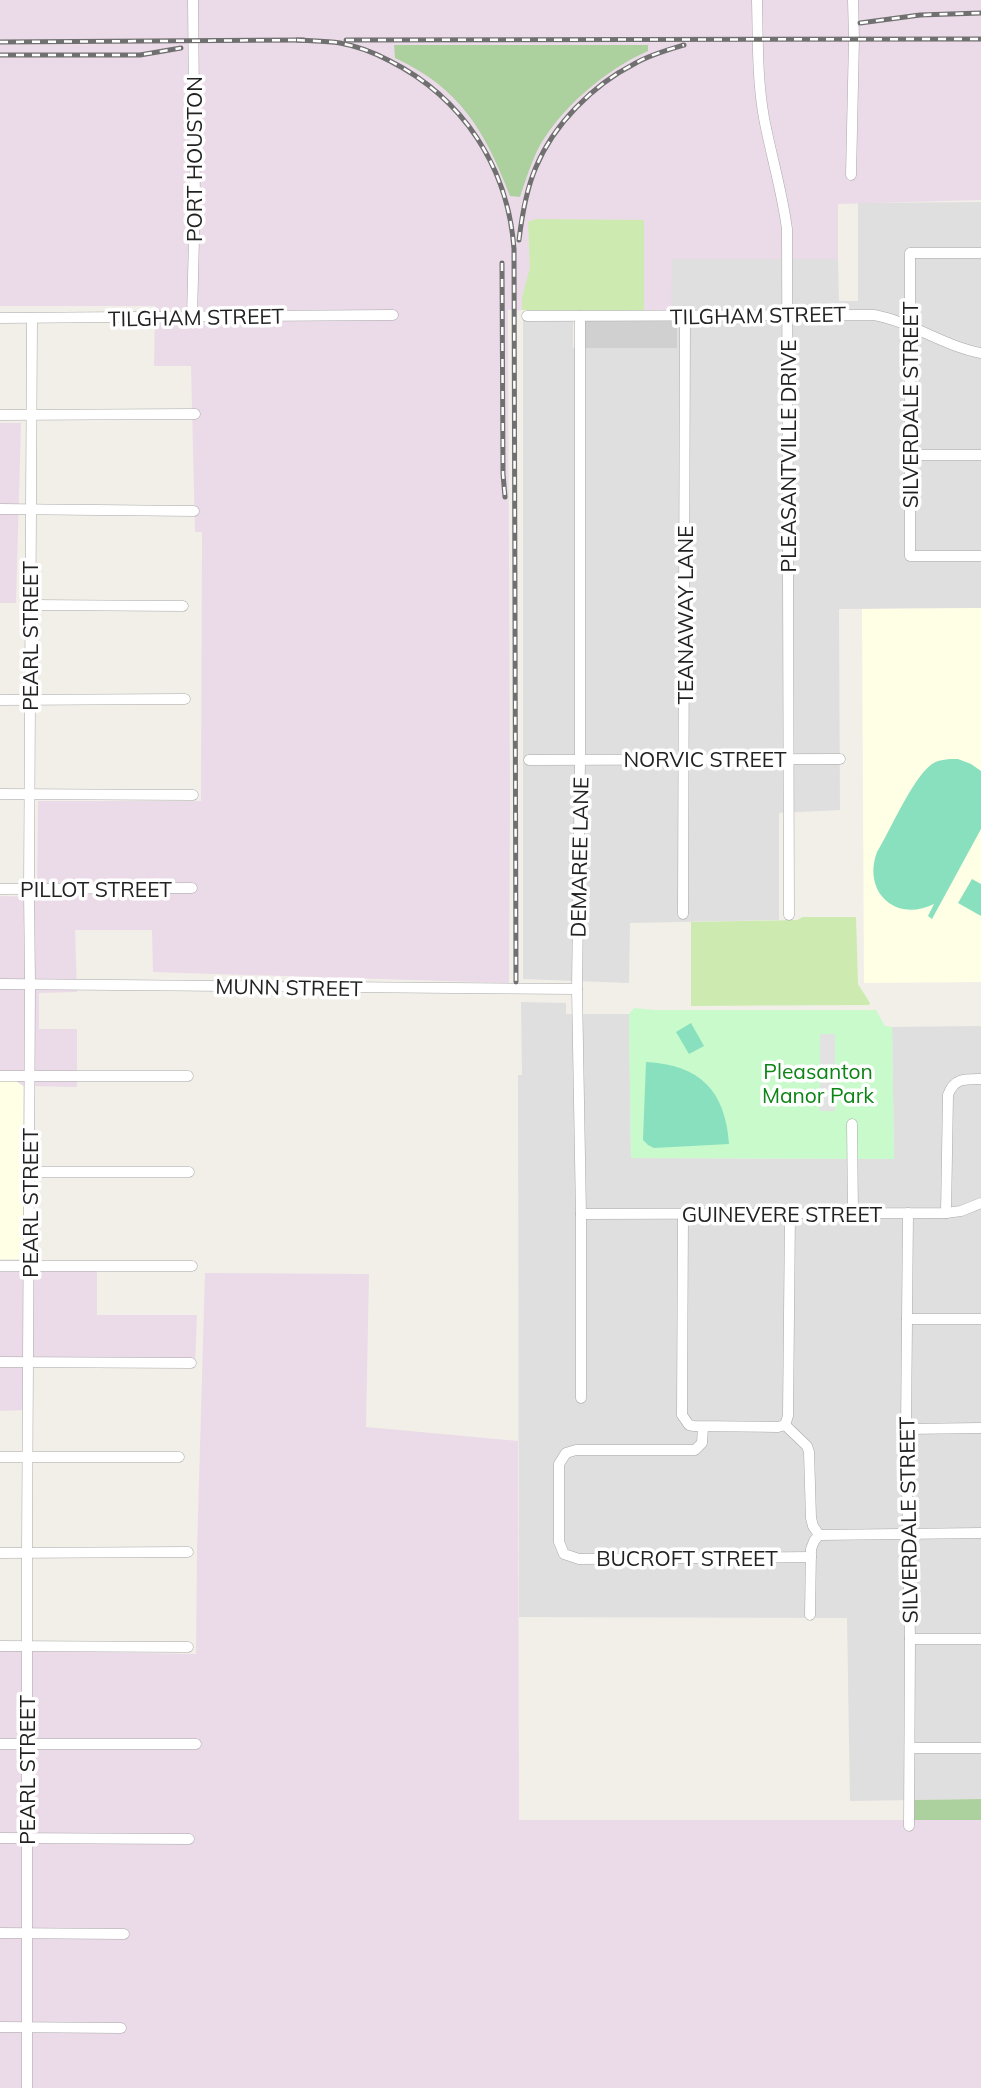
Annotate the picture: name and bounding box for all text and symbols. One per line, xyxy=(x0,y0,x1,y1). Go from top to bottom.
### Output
street label: PORT HOUSTON xyxy=(181,76,207,242)
street label: TILGHAM STREET xyxy=(670,300,847,330)
street label: SILVERDALE STREET xyxy=(897,301,923,508)
street label: TILGHAM STREET xyxy=(108,302,285,332)
street label: PLEASANTVILLE DRIVE xyxy=(775,339,801,573)
street label: TEANAWAY LANE xyxy=(672,525,698,705)
street label: PEARL STREET xyxy=(17,561,43,711)
street label: NORVIC STREET xyxy=(623,746,787,772)
street label: DEMAREE LANE xyxy=(565,776,593,938)
street label: PILLOT STREET xyxy=(20,876,172,902)
street label: MUNN STREET xyxy=(215,973,363,1001)
park label: Pleasanton Manor Park xyxy=(762,1058,874,1108)
street label: PEARL STREET xyxy=(17,1128,43,1278)
street label: GUINEVERE STREET xyxy=(682,1201,883,1227)
street label: SILVERDALE STREET xyxy=(893,1416,923,1624)
street label: BUCROFT STREET xyxy=(596,1545,778,1571)
street label: PEARL STREET xyxy=(14,1695,40,1845)

